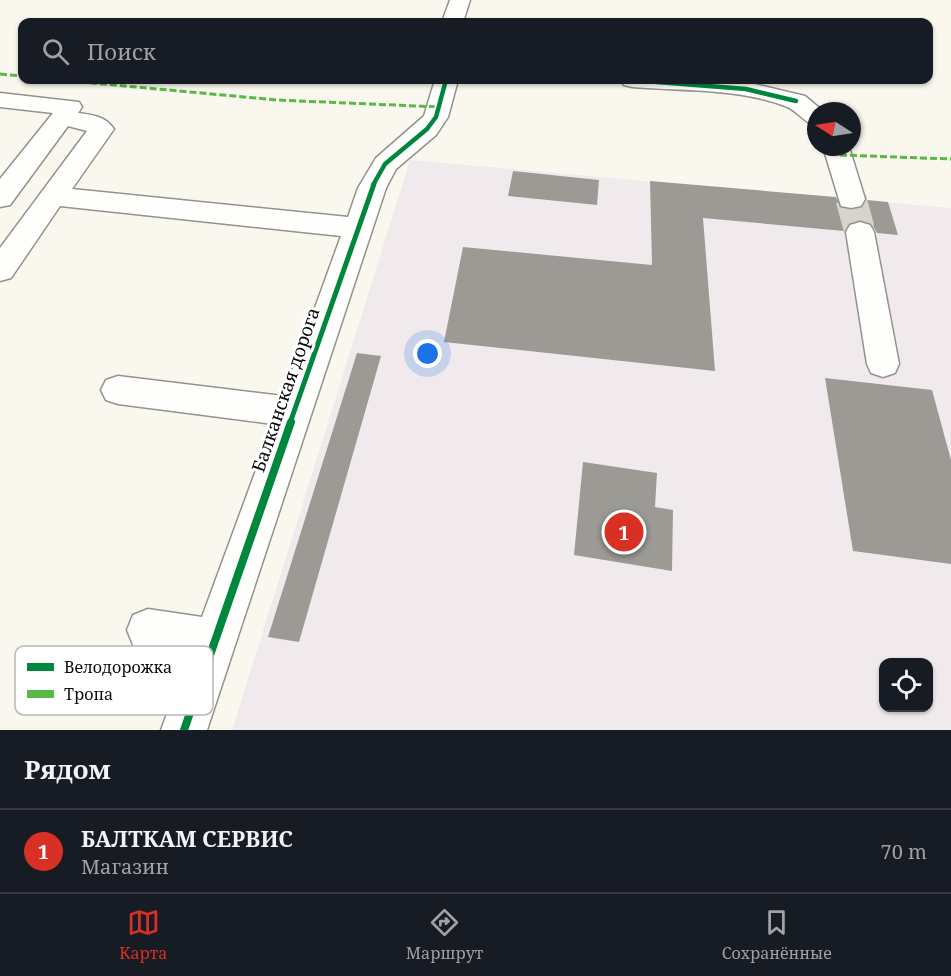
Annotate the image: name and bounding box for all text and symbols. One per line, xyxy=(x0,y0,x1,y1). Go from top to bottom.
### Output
search box xyxy=(18,18,933,84)
icon: search xyxy=(39,35,72,68)
text: Поиск xyxy=(87,36,156,66)
north arrow xyxy=(807,102,861,156)
street label: Балканская дорога xyxy=(246,304,324,475)
your location xyxy=(413,339,442,368)
pin: 1 xyxy=(604,510,644,554)
legend xyxy=(15,646,213,715)
text: Велодорожка xyxy=(64,656,172,678)
map controls xyxy=(879,658,933,712)
button: locate xyxy=(879,658,933,712)
text: Тропа xyxy=(64,683,113,705)
text: Рядом xyxy=(24,751,111,787)
text: БАЛТКАМ СЕРВИС xyxy=(81,823,293,853)
text: 1 xyxy=(38,838,49,865)
text: 70 m xyxy=(881,838,927,865)
text: Магазин xyxy=(81,853,169,880)
tab: Карта xyxy=(119,906,167,964)
tab: Маршрут xyxy=(406,906,483,964)
tab: Сохранённые xyxy=(722,906,832,964)

